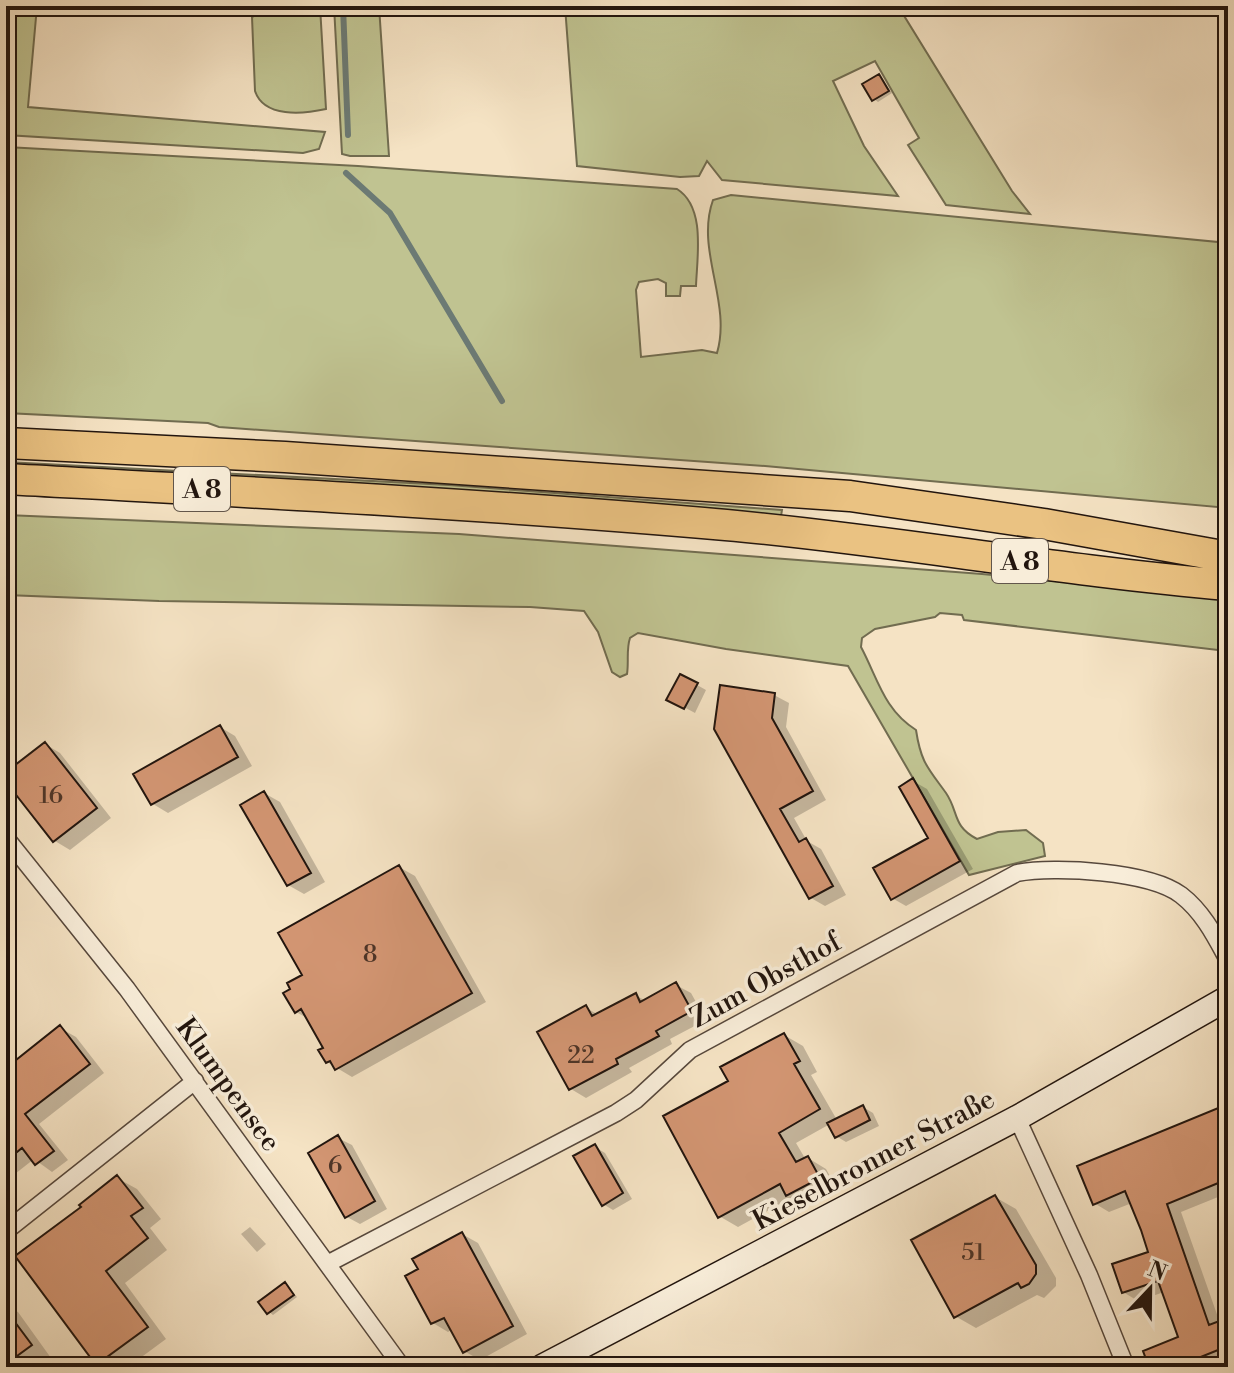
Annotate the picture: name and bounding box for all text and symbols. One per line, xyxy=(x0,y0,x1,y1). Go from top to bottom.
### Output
road number: A 8 xyxy=(174,467,230,511)
road number: A 8 xyxy=(992,539,1048,583)
house number: 16 xyxy=(39,781,63,811)
street label: Zum Obsthof xyxy=(684,924,849,1036)
house number: 8 xyxy=(363,940,377,970)
street label: Klumpensee xyxy=(168,1011,288,1159)
house number: 22 xyxy=(567,1041,595,1071)
street label: Kieselbronner Straße xyxy=(747,1082,1001,1239)
house number: 6 xyxy=(328,1151,342,1181)
house number: 51 xyxy=(961,1238,985,1268)
north arrow xyxy=(1110,1249,1190,1329)
text: N xyxy=(1144,1256,1171,1288)

